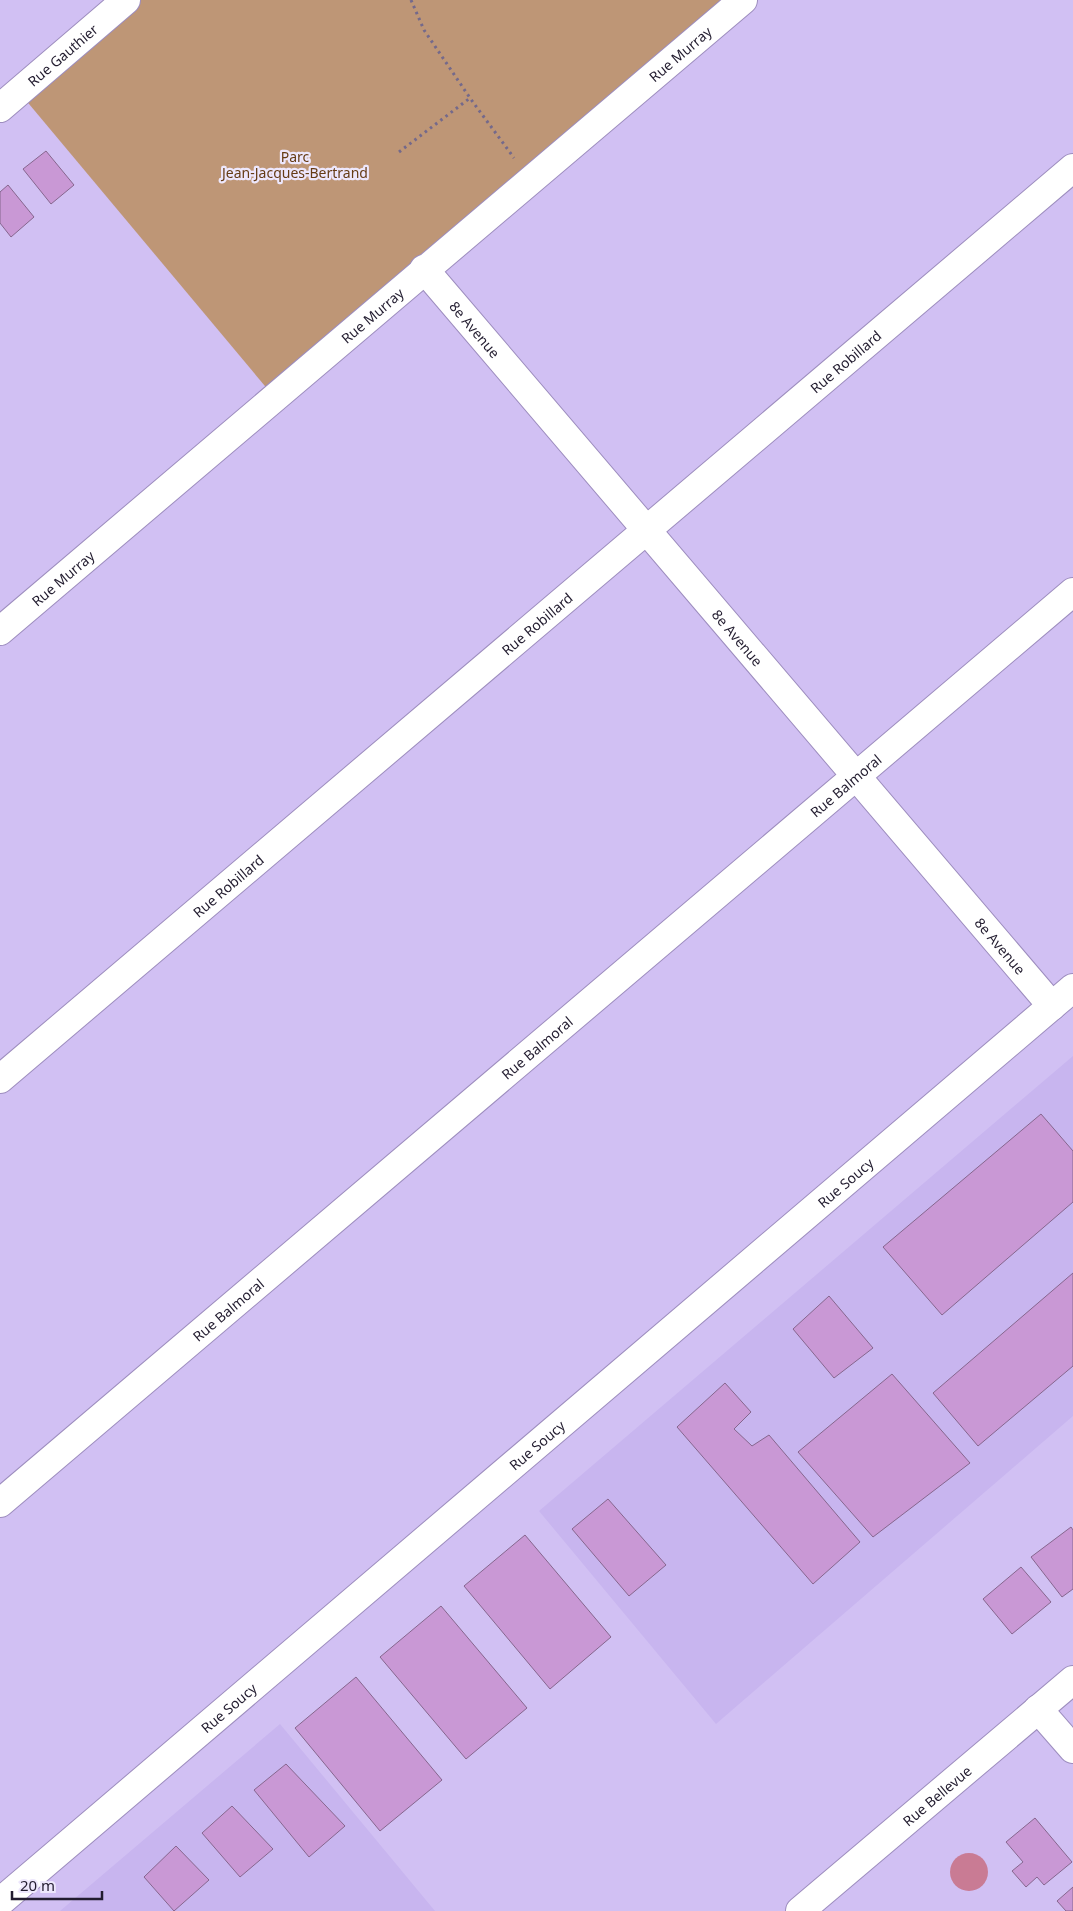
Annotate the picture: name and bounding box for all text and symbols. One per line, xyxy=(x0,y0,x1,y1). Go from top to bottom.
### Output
street label: Rue Gauthier xyxy=(23,19,102,90)
street label: Rue Murray xyxy=(645,21,716,86)
park label: Parc Jean-Jacques-Bertrand xyxy=(220,147,368,182)
street label: Rue Murray xyxy=(337,283,408,347)
street label: 8e Avenue xyxy=(446,297,505,362)
street label: Rue Robillard xyxy=(806,326,885,397)
street label: Rue Murray xyxy=(27,545,98,610)
street label: Rue Robillard xyxy=(497,588,576,659)
street label: 8e Avenue xyxy=(708,605,768,670)
street label: Rue Balmoral xyxy=(806,749,885,821)
street label: Rue Robillard xyxy=(188,850,267,921)
street label: 8e Avenue xyxy=(971,913,1030,978)
street label: Rue Balmoral xyxy=(497,1012,576,1083)
street label: Rue Soucy xyxy=(813,1153,878,1211)
street label: Rue Balmoral xyxy=(188,1274,268,1345)
street label: Rue Soucy xyxy=(505,1415,569,1474)
street label: Rue Soucy xyxy=(196,1678,261,1737)
street label: Rue Bellevue xyxy=(898,1761,975,1830)
scale bar xyxy=(12,1868,102,1900)
text: 20 m xyxy=(20,1875,55,1895)

